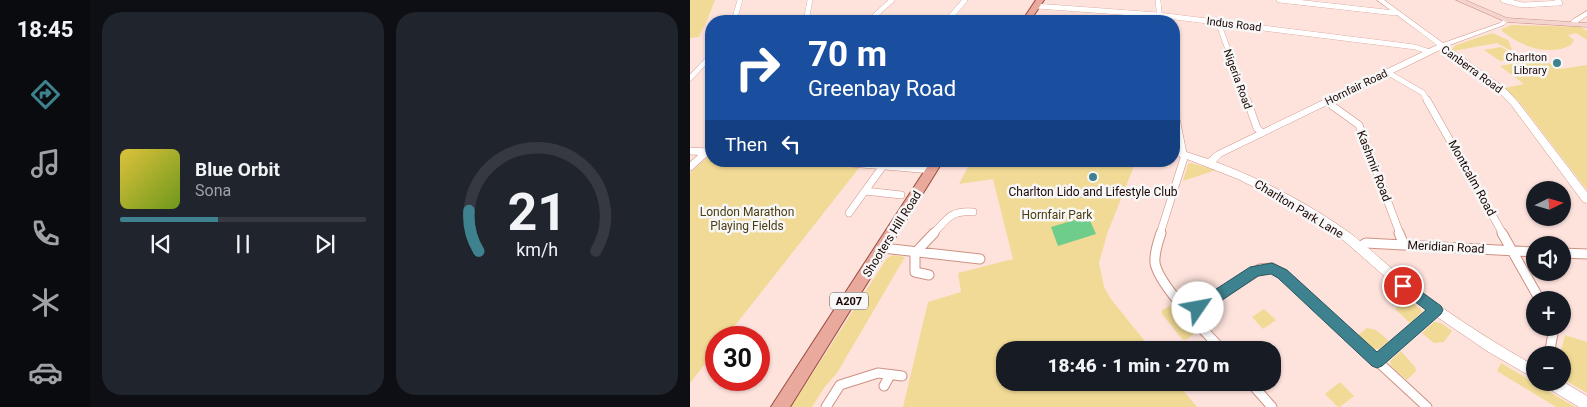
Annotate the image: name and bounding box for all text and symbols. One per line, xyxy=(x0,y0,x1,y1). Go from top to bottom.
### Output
street label: Indus Road xyxy=(1206,15,1262,34)
text: 18:45 xyxy=(17,17,73,42)
text: 70 m xyxy=(808,34,887,75)
icon: right xyxy=(725,35,790,100)
street label: Canberra Road xyxy=(1439,43,1505,96)
street label: Nigeria Road xyxy=(1221,47,1254,111)
place label: Charlton Library xyxy=(1506,51,1548,77)
marker: Charlton Library xyxy=(1551,57,1563,69)
street label: Hornfair Road xyxy=(1323,67,1390,108)
text: Greenbay Road xyxy=(808,76,956,101)
icon: directions xyxy=(28,77,63,112)
street label: Kashmir Road xyxy=(1354,129,1394,203)
icon: left xyxy=(777,130,805,158)
text: Then xyxy=(725,133,767,156)
street label: Montcalm Road xyxy=(1445,138,1499,218)
icon: music xyxy=(28,146,63,181)
text: Blue Orbit xyxy=(195,158,280,181)
marker: Charlton Lido and Lifestyle Club xyxy=(1087,171,1099,183)
street label: Charlton Park Lane xyxy=(1252,177,1346,241)
text: Sona xyxy=(195,181,231,200)
north arrow xyxy=(1526,181,1571,226)
map controls xyxy=(1526,181,1571,391)
text: 21 xyxy=(507,182,567,243)
place label: Charlton Lido and Lifestyle Club xyxy=(1009,185,1178,199)
street label: Shooters Hill Road xyxy=(860,188,924,280)
park label: London Marathon Playing Fields xyxy=(700,205,794,233)
park label: Hornfair Park xyxy=(1022,208,1093,222)
icon: phone xyxy=(28,216,63,251)
icon: previous xyxy=(147,230,175,258)
icon: pause xyxy=(229,230,257,258)
icon: next xyxy=(311,230,339,258)
button: sound xyxy=(1526,236,1571,281)
street label: Meridian Road xyxy=(1407,238,1485,256)
text: km/h xyxy=(516,239,558,260)
pin xyxy=(1382,265,1424,307)
icon: arrive xyxy=(1389,272,1417,300)
position arrow xyxy=(1171,281,1223,333)
icon: climate xyxy=(28,285,63,320)
button: + xyxy=(1526,291,1571,336)
road number: A207 xyxy=(830,292,868,310)
speed limit sign: 30 xyxy=(705,326,770,391)
button: − xyxy=(1526,346,1571,391)
text: 18:46 · 1 min · 270 m xyxy=(1047,354,1230,377)
icon: car xyxy=(28,355,63,390)

